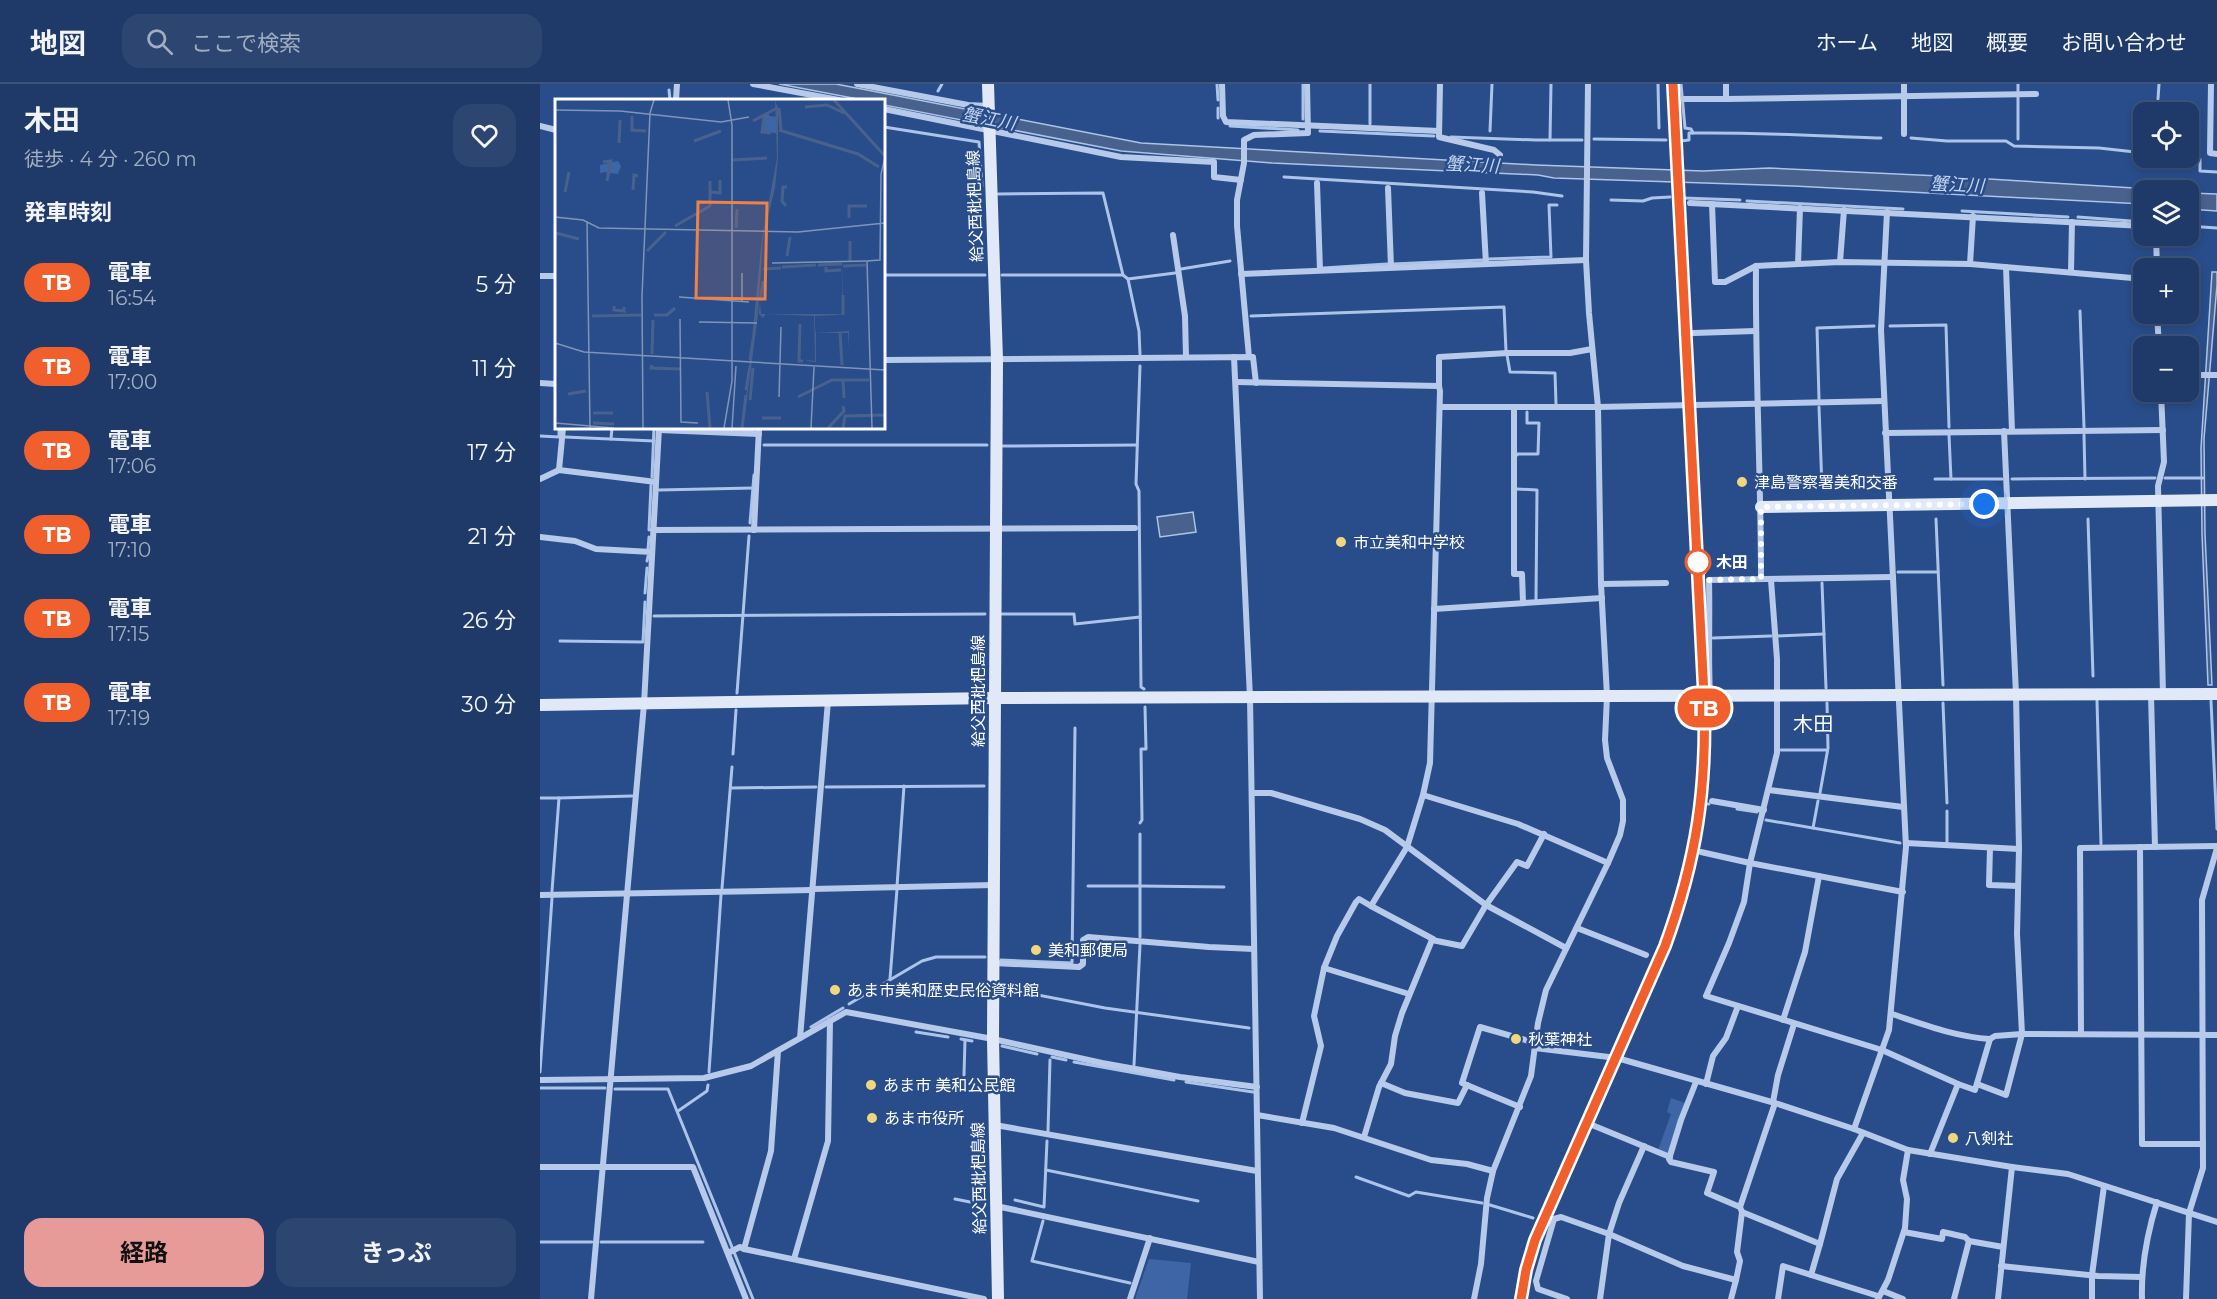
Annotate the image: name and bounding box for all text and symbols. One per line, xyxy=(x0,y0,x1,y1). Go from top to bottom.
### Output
search box xyxy=(122,14,542,68)
icon: search xyxy=(143,25,176,58)
text: 地図 xyxy=(30,26,86,60)
text: ここで検索 xyxy=(191,30,301,57)
text: ホーム xyxy=(1816,30,1878,55)
text: 地図 xyxy=(1911,30,1953,55)
text: 概要 xyxy=(1986,30,2028,55)
text: お問い合わせ xyxy=(2061,30,2187,55)
inset map xyxy=(555,99,885,429)
map controls xyxy=(2133,102,2199,402)
button: locate xyxy=(2133,102,2199,168)
text: 木田 xyxy=(24,103,80,137)
water label: 蟹江川 xyxy=(960,103,1020,135)
button: heart xyxy=(453,104,516,167)
text: 徒歩 · 4 分 · 260 m xyxy=(24,147,197,171)
street label: 給父西枇杷島線 xyxy=(964,150,986,262)
water label: 蟹江川 xyxy=(1444,153,1502,178)
water label: 蟹江川 xyxy=(1929,173,1987,198)
button: layers xyxy=(2133,180,2199,246)
text: 発車時刻 xyxy=(24,199,112,226)
button: + xyxy=(2133,258,2199,324)
text: 電車 xyxy=(108,259,152,286)
text: TB xyxy=(42,270,72,295)
text: 5 分 xyxy=(476,271,516,298)
text: 16:54 xyxy=(108,286,156,310)
button: − xyxy=(2133,336,2199,402)
text: 電車 xyxy=(108,343,152,370)
text: TB xyxy=(42,354,72,379)
text: 11 分 xyxy=(472,355,516,382)
text: 17:00 xyxy=(108,370,157,394)
text: 電車 xyxy=(108,427,152,454)
text: TB xyxy=(42,438,72,463)
text: 17 分 xyxy=(467,439,516,466)
text: 17:06 xyxy=(108,454,156,478)
place label: 津島警察署美和交番 xyxy=(1754,473,1898,492)
marker: 津島警察署美和交番 xyxy=(1735,475,1749,489)
your location xyxy=(1969,489,1999,519)
text: 電車 xyxy=(108,511,152,538)
text: TB xyxy=(42,522,72,547)
text: 21 分 xyxy=(468,523,516,550)
place label: 市立美和中学校 xyxy=(1353,533,1465,552)
marker: 市立美和中学校 xyxy=(1334,535,1348,549)
text: 17:10 xyxy=(108,538,151,562)
marker: 木田 xyxy=(1685,549,1711,575)
place label: 木田 xyxy=(1716,553,1748,572)
text: 電車 xyxy=(108,595,152,622)
text: TB xyxy=(42,606,72,631)
text: 26 分 xyxy=(462,607,516,634)
text: 17:15 xyxy=(108,622,149,646)
street label: 給父西枇杷島線 xyxy=(969,635,988,747)
text: 電車 xyxy=(108,679,152,706)
line badge: TB xyxy=(1677,688,1731,728)
text: TB xyxy=(42,690,72,715)
text: 30 分 xyxy=(461,691,516,718)
text: TB xyxy=(1689,696,1719,721)
text: 17:19 xyxy=(108,706,150,730)
district label: 木田 xyxy=(1793,712,1833,736)
place label: 美和郵便局 xyxy=(1048,941,1128,960)
marker: 美和郵便局 xyxy=(1029,943,1043,957)
place label: あま市美和歴史民俗資料館 xyxy=(847,981,1039,1000)
marker: あま市美和歴史民俗資料館 xyxy=(828,983,842,997)
place label: 秋葉神社 xyxy=(1528,1030,1592,1049)
marker: 秋葉神社 xyxy=(1509,1032,1523,1046)
place label: あま市 美和公民館 xyxy=(883,1076,1015,1095)
marker: あま市 美和公民館 xyxy=(864,1078,878,1092)
place label: あま市役所 xyxy=(884,1109,964,1128)
marker: あま市役所 xyxy=(865,1111,879,1125)
street label: 給父西枇杷島線 xyxy=(969,1122,989,1234)
place label: 八剣社 xyxy=(1965,1129,2013,1148)
marker: 八剣社 xyxy=(1946,1131,1960,1145)
button: 経路 xyxy=(24,1218,264,1287)
button: きっぷ xyxy=(276,1218,516,1287)

